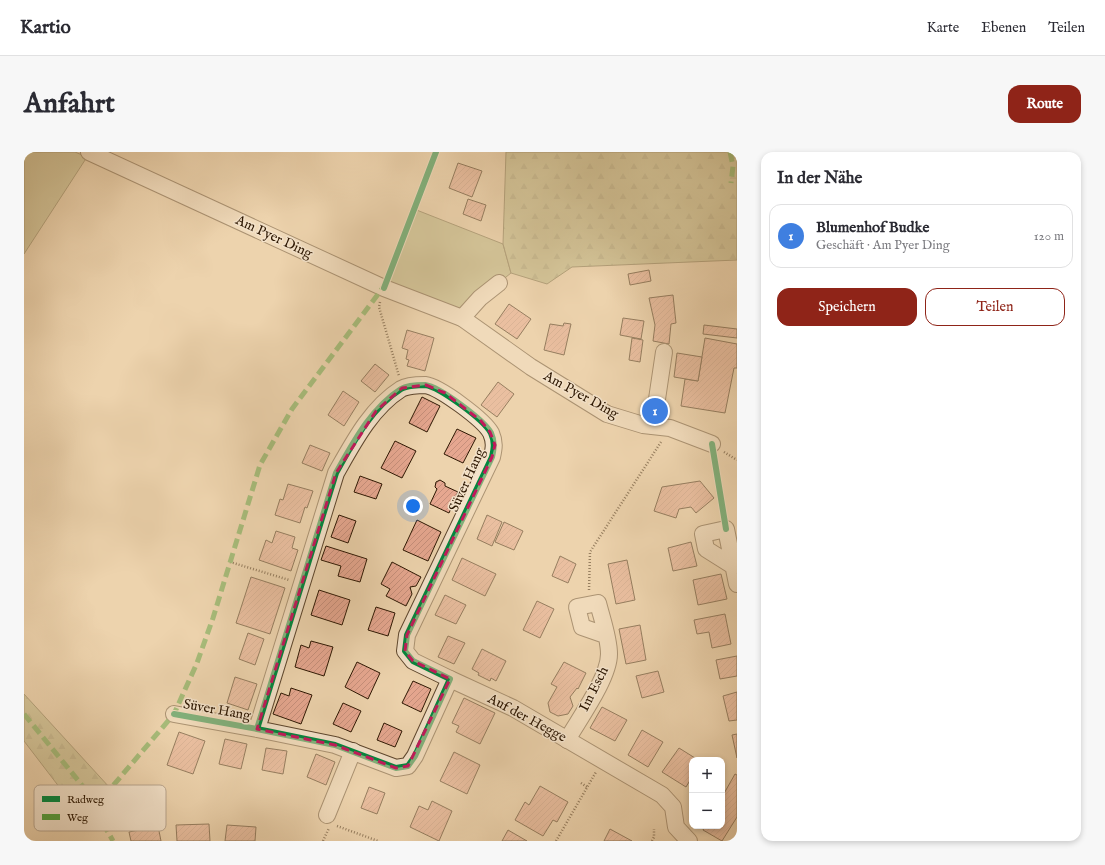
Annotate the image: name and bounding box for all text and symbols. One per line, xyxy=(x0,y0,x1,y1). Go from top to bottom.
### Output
text: Kartio xyxy=(20,16,71,40)
text: Karte xyxy=(927,19,959,37)
text: Ebenen xyxy=(981,19,1026,37)
text: Teilen xyxy=(1048,19,1085,37)
button: Route xyxy=(1008,85,1081,123)
text: Anfahrt xyxy=(24,87,115,122)
text: In der Nähe xyxy=(777,168,862,189)
street label: Am Pyer Ding xyxy=(232,211,316,263)
text: Blumenhof Budke xyxy=(816,218,929,237)
text: 1 xyxy=(789,228,793,245)
text: 120 m xyxy=(1034,228,1064,245)
text: Geschäft · Am Pyer Ding xyxy=(816,237,950,254)
button: Speichern xyxy=(777,288,917,326)
button: Teilen xyxy=(925,288,1065,326)
street label: Am Pyer Ding xyxy=(539,367,622,423)
pin: 1 xyxy=(642,396,668,426)
street label: Süver Hang xyxy=(445,445,489,515)
your location xyxy=(403,496,423,516)
street label: Im Esch xyxy=(575,663,613,714)
street label: Auf der Hegge xyxy=(484,689,570,747)
street label: Süver Hang xyxy=(182,695,253,725)
map controls xyxy=(689,757,725,829)
button: + xyxy=(689,757,725,793)
legend xyxy=(34,785,166,831)
text: Radweg xyxy=(67,793,105,807)
button: − xyxy=(689,793,725,829)
text: Weg xyxy=(67,811,89,825)

